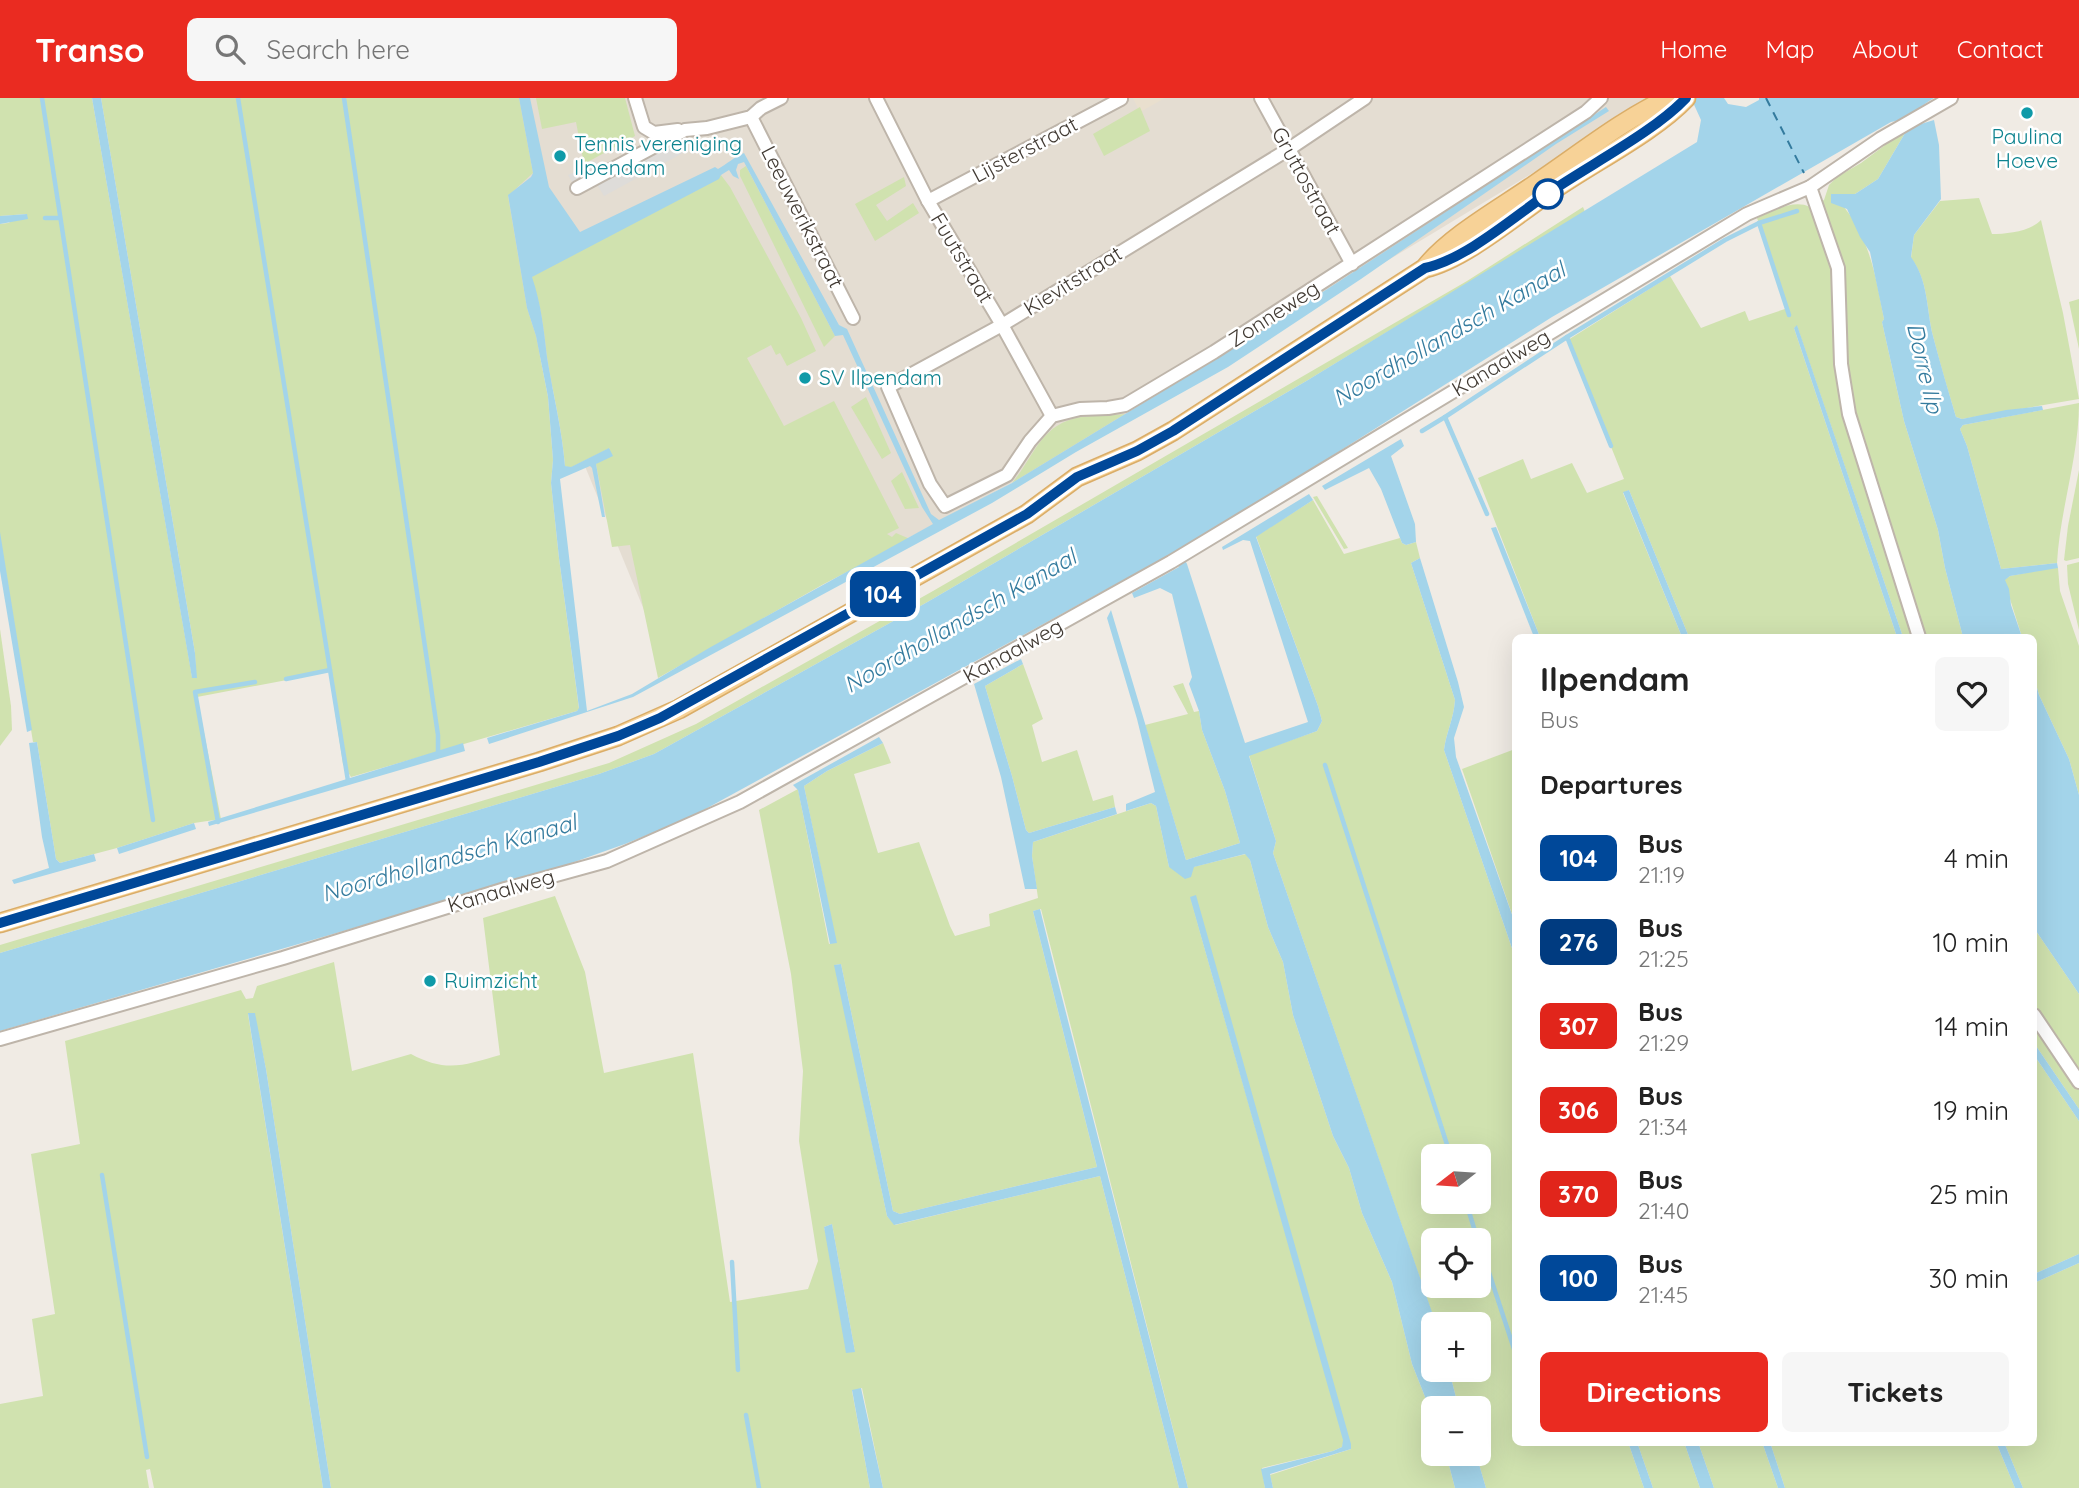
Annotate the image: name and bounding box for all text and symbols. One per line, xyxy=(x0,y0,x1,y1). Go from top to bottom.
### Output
search box xyxy=(187,18,677,81)
text: Transo xyxy=(35,29,145,70)
icon: search xyxy=(211,30,249,68)
text: Search here xyxy=(267,33,410,66)
text: Home xyxy=(1660,34,1727,64)
text: Map xyxy=(1765,34,1814,64)
text: About xyxy=(1852,34,1919,64)
text: Contact xyxy=(1957,34,2044,64)
marker: Paulina Hoeve xyxy=(2019,105,2035,121)
street label: Lijsterstraat xyxy=(967,110,1082,188)
street label: Gruttostraat xyxy=(1267,122,1347,239)
place label: Paulina Hoeve xyxy=(1991,123,2063,173)
place label: Tennis vereniging Ilpendam xyxy=(574,130,742,180)
street label: Leeuwerikstraat xyxy=(756,141,850,292)
marker: Tennis vereniging Ilpendam xyxy=(552,148,568,164)
unlabelled marker xyxy=(1533,179,1563,209)
street label: Fuutstraat xyxy=(926,208,1000,307)
street label: Kievitstraat xyxy=(1018,240,1126,321)
water label: Noordhollandsch Kanaal xyxy=(1327,254,1573,412)
street label: Zonneweg xyxy=(1223,274,1324,352)
water label: Dorre Ilp xyxy=(1901,320,1950,417)
street label: Kanaalweg xyxy=(1447,323,1554,402)
place label: SV Ilpendam xyxy=(819,364,942,390)
marker: SV Ilpendam xyxy=(797,370,813,386)
water label: Noordhollandsch Kanaal xyxy=(838,541,1084,699)
line badge: 104 xyxy=(843,571,923,617)
text: 104 xyxy=(864,579,902,609)
street label: Kanaalweg xyxy=(958,612,1067,688)
button: heart xyxy=(1935,657,2009,731)
text: Ilpendam xyxy=(1540,658,1690,699)
text: Bus xyxy=(1540,705,1579,734)
text: Departures xyxy=(1540,768,1683,801)
water label: Noordhollandsch Kanaal xyxy=(318,806,582,908)
text: Bus xyxy=(1638,827,1683,860)
text: 4 min xyxy=(1944,842,2009,875)
text: 104 xyxy=(1559,843,1598,873)
text: 21:19 xyxy=(1638,860,1685,889)
street label: Kanaalweg xyxy=(444,862,557,918)
text: Bus xyxy=(1638,911,1683,944)
text: 10 min xyxy=(1933,926,2009,959)
text: 276 xyxy=(1559,927,1598,957)
text: 21:25 xyxy=(1638,944,1689,973)
place label: Ruimzicht xyxy=(444,967,538,993)
marker: Ruimzicht xyxy=(422,973,438,989)
text: Bus xyxy=(1638,995,1683,1028)
text: 14 min xyxy=(1935,1010,2009,1043)
text: 307 xyxy=(1559,1011,1598,1041)
text: 21:29 xyxy=(1638,1028,1689,1057)
text: Bus xyxy=(1638,1079,1683,1112)
text: 19 min xyxy=(1933,1094,2009,1127)
text: 306 xyxy=(1558,1095,1599,1125)
text: 21:34 xyxy=(1638,1112,1688,1141)
north arrow xyxy=(1421,1144,1491,1214)
map controls xyxy=(1421,1144,1491,1466)
text: Bus xyxy=(1638,1163,1683,1196)
text: 25 min xyxy=(1929,1178,2009,1211)
text: 370 xyxy=(1558,1179,1599,1209)
text: 21:40 xyxy=(1638,1196,1689,1225)
button: locate xyxy=(1421,1228,1491,1298)
text: Bus xyxy=(1638,1247,1683,1280)
text: 30 min xyxy=(1929,1262,2009,1295)
text: 100 xyxy=(1559,1263,1598,1293)
text: 21:45 xyxy=(1638,1280,1688,1309)
button: + xyxy=(1421,1312,1491,1382)
button: Directions xyxy=(1540,1352,1768,1432)
button: Tickets xyxy=(1782,1352,2009,1432)
button: − xyxy=(1421,1396,1491,1466)

